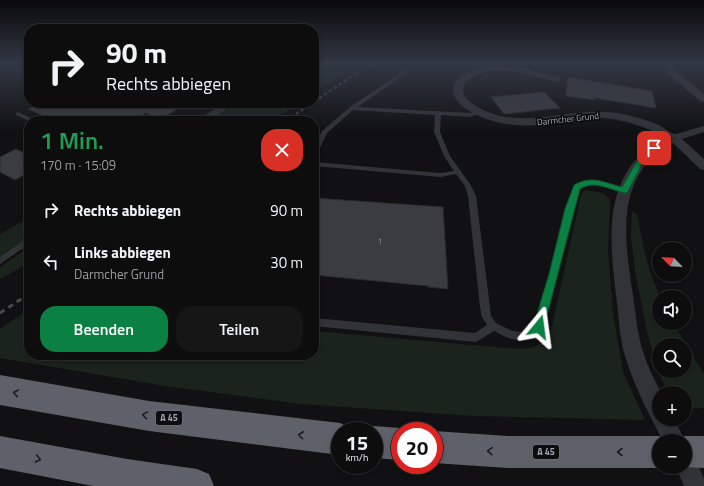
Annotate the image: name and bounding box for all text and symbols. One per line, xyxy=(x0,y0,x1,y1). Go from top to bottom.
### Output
text: 90 m xyxy=(106,31,167,74)
icon: right xyxy=(40,40,92,92)
text: Rechts abbiegen xyxy=(106,70,231,97)
street label: Darmcher Grund xyxy=(536,109,600,128)
text: 1 Min. xyxy=(40,122,104,158)
button: close xyxy=(261,129,303,171)
pin xyxy=(637,131,671,165)
icon: arrive xyxy=(643,137,665,159)
text: 170 m · 15:09 xyxy=(40,155,116,175)
icon: right xyxy=(40,199,62,221)
text: Rechts abbiegen xyxy=(74,199,181,222)
text: 90 m xyxy=(270,199,303,222)
house number: 1 xyxy=(378,235,382,247)
text: Links abbiegen xyxy=(74,241,171,264)
north arrow xyxy=(652,242,692,282)
map controls xyxy=(652,242,692,474)
icon: left xyxy=(40,251,62,273)
text: 30 m xyxy=(270,251,303,274)
text: Darmcher Grund xyxy=(74,264,164,284)
button: sound xyxy=(652,290,692,330)
button: Beenden xyxy=(40,306,168,352)
button: Teilen xyxy=(176,306,303,352)
position arrow xyxy=(518,306,560,348)
button: search xyxy=(652,338,692,378)
button: + xyxy=(652,386,692,426)
one-way arrow xyxy=(13,389,19,398)
one-way arrow xyxy=(141,411,148,420)
road number: A 45 xyxy=(156,411,182,425)
speed limit sign: 20 xyxy=(391,422,443,474)
text: 15 xyxy=(346,427,368,458)
one-way arrow xyxy=(298,431,304,440)
button: − xyxy=(652,434,692,474)
road number: A 45 xyxy=(533,445,559,459)
one-way arrow xyxy=(487,446,493,455)
one-way arrow xyxy=(617,448,623,456)
text: km/h xyxy=(346,450,368,465)
one-way arrow xyxy=(35,455,41,463)

